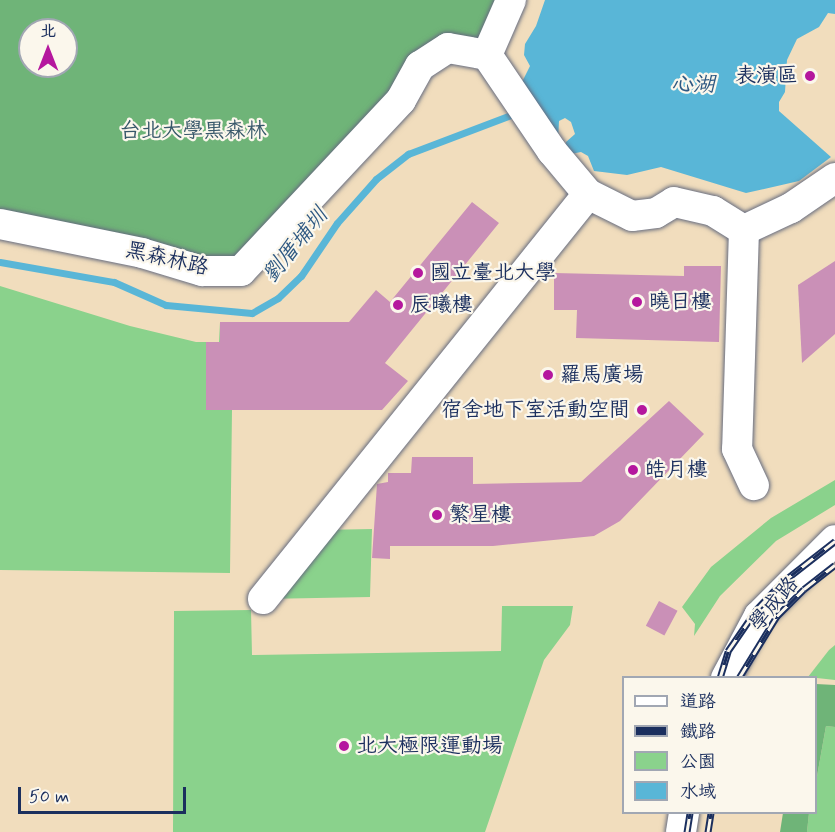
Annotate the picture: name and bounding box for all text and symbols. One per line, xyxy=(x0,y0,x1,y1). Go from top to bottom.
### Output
north arrow xyxy=(18,18,78,78)
text: 北 xyxy=(40,21,56,42)
place label: 表演區 xyxy=(735,63,798,89)
marker: 表演區 xyxy=(803,69,817,83)
water label: 心湖 xyxy=(671,73,715,99)
park label: 台北大學黒森林 xyxy=(120,118,266,144)
water label: 劉厝埔圳 xyxy=(258,203,334,289)
street label: 黑森林路 xyxy=(123,237,211,281)
place label: 國立臺北大學 xyxy=(430,260,556,286)
marker: 國立臺北大學 xyxy=(411,266,425,280)
place label: 曉日樓 xyxy=(649,289,712,315)
place label: 辰曦樓 xyxy=(410,292,473,318)
marker: 曉日樓 xyxy=(630,295,644,309)
marker: 辰曦樓 xyxy=(391,298,405,312)
place label: 羅馬廣場 xyxy=(560,362,644,388)
marker: 羅馬廣場 xyxy=(541,368,555,382)
place label: 宿舍地下室活動空間 xyxy=(441,397,630,423)
marker: 宿舍地下室活動空間 xyxy=(635,403,649,417)
place label: 皓月樓 xyxy=(645,457,708,483)
marker: 皓月樓 xyxy=(626,463,640,477)
place label: 繁星樓 xyxy=(449,502,512,528)
marker: 繁星樓 xyxy=(430,508,444,522)
street label: 學成路 xyxy=(744,572,804,636)
legend xyxy=(622,676,817,814)
text: 道路 xyxy=(680,690,716,714)
text: 鐵路 xyxy=(680,720,716,744)
place label: 北大極限運動場 xyxy=(356,733,503,759)
marker: 北大極限運動場 xyxy=(337,739,351,753)
text: 公園 xyxy=(680,750,716,774)
scale bar xyxy=(21,775,189,813)
text: 水域 xyxy=(680,780,716,804)
text: 50 m xyxy=(29,785,69,809)

